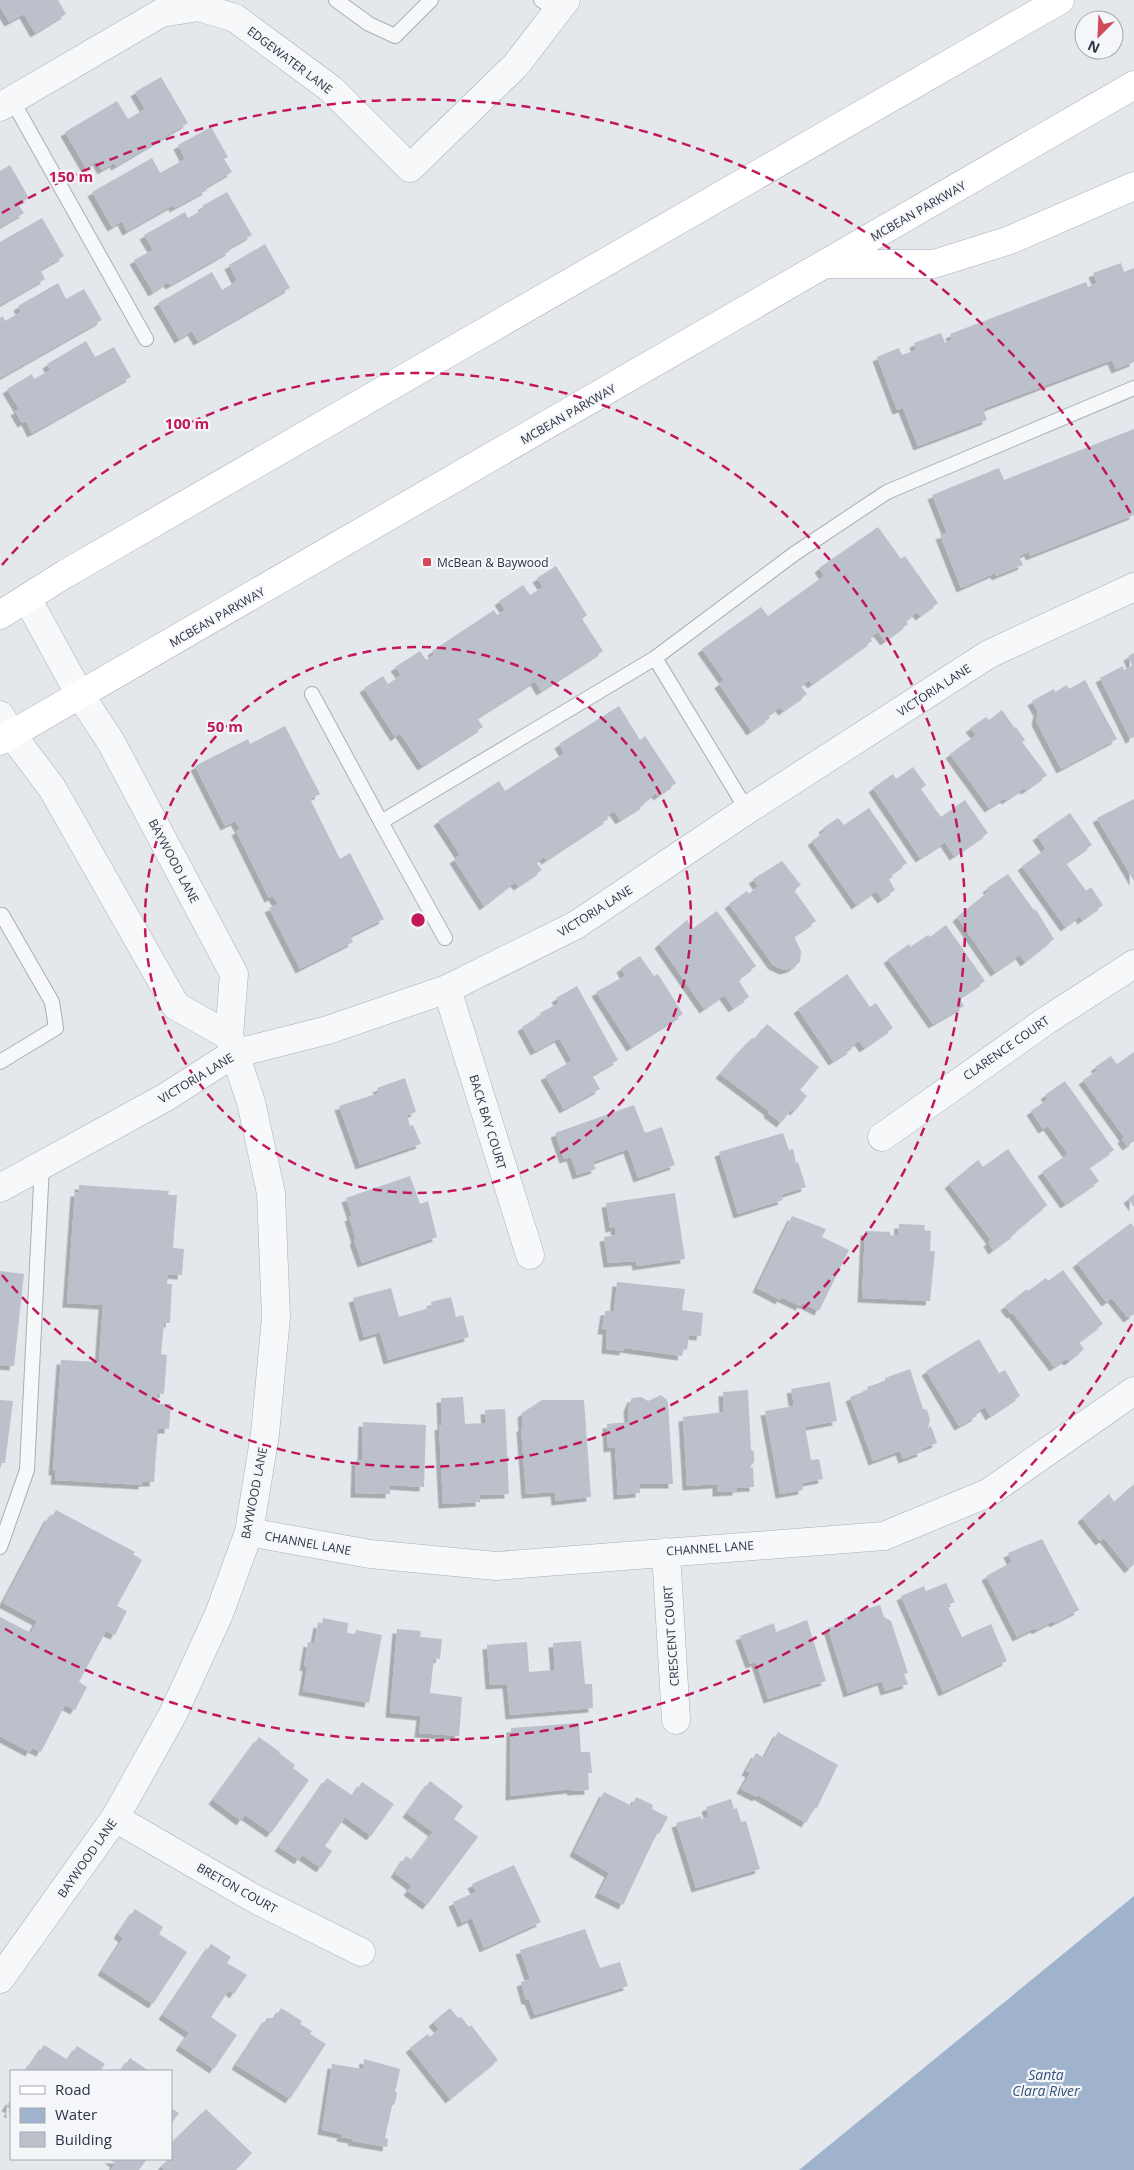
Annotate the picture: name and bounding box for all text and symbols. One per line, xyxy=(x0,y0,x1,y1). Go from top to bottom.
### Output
north arrow xyxy=(1074,10,1124,60)
street label: EDGEWATER LANE xyxy=(244,22,336,98)
text: N xyxy=(1084,36,1103,58)
text: 150 m xyxy=(49,166,93,186)
street label: MCBEAN PARKWAY xyxy=(867,177,969,245)
street label: MCBEAN PARKWAY xyxy=(517,380,619,448)
text: 100 m xyxy=(165,413,209,433)
place label: McBean & Baywood xyxy=(437,554,549,571)
marker: McBean & Baywood xyxy=(421,556,433,568)
street label: MCBEAN PARKWAY xyxy=(166,583,268,651)
street label: VICTORIA LANE xyxy=(894,660,974,720)
text: 50 m xyxy=(207,716,243,736)
street label: BAYWOOD LANE xyxy=(145,816,203,906)
street label: VICTORIA LANE xyxy=(554,881,636,941)
centre of rings xyxy=(409,911,427,929)
street label: CLARENCE COURT xyxy=(960,1012,1053,1084)
street label: VICTORIA LANE xyxy=(155,1049,237,1107)
street label: BACK BAY COURT xyxy=(466,1073,511,1172)
street label: BAYWOOD LANE xyxy=(237,1446,271,1540)
street label: CHANNEL LANE xyxy=(263,1527,353,1559)
street label: CHANNEL LANE xyxy=(666,1536,754,1560)
street label: CRESCENT COURT xyxy=(659,1585,683,1687)
street label: BAYWOOD LANE xyxy=(53,1815,121,1901)
street label: BRETON COURT xyxy=(194,1859,281,1917)
water label: Santa Clara River xyxy=(1012,2065,1080,2100)
legend xyxy=(10,2070,172,2160)
text: Road xyxy=(55,2079,91,2099)
text: Water xyxy=(55,2104,97,2124)
text: Building xyxy=(55,2129,112,2149)

